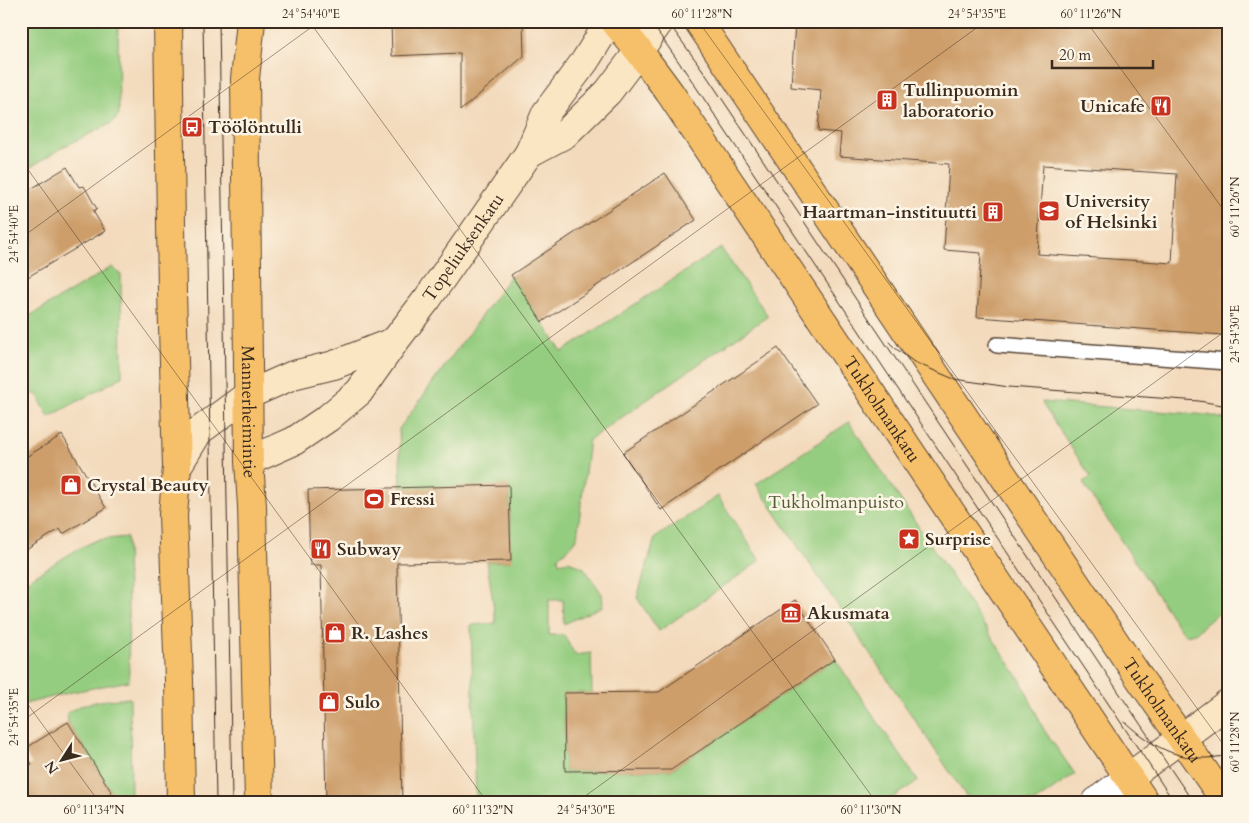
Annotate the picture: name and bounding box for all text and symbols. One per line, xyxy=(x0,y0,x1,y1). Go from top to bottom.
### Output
text: 24°54'40"E xyxy=(282,6,340,22)
text: 60°11'28"N xyxy=(672,6,733,22)
text: 24°54'35"E xyxy=(948,6,1006,22)
text: 60°11'26"N xyxy=(1061,6,1122,22)
scale bar xyxy=(1052,38,1153,70)
text: 20 m xyxy=(1059,45,1091,65)
place label: Tullinpuomin laboratorio xyxy=(903,78,1019,124)
building icon: Tullinpuomin laboratorio xyxy=(875,88,899,112)
place label: Unicafe xyxy=(1080,94,1145,119)
restaurant icon: Unicafe xyxy=(1149,94,1173,118)
bus stop icon: Töölöntulli xyxy=(180,115,204,139)
place label: Töölöntulli xyxy=(208,115,302,140)
text: 60°11'26"N xyxy=(1227,176,1243,237)
street label: Topeliuksenkatu xyxy=(417,188,510,307)
place label: University of Helsinki xyxy=(1065,189,1158,235)
school or university icon: University of Helsinki xyxy=(1037,199,1061,223)
place label: Haartman-instituutti xyxy=(802,200,977,225)
building icon: Haartman-instituutti xyxy=(981,200,1005,224)
text: 24°54'40"E xyxy=(6,205,22,263)
text: 24°54'30"E xyxy=(1227,305,1243,363)
street label: Mannerheimintie xyxy=(235,345,263,479)
street label: Tukholmankatu xyxy=(837,351,927,468)
shop icon: Crystal Beauty xyxy=(59,473,83,497)
place label: Crystal Beauty xyxy=(87,473,209,498)
sports icon: Fressi xyxy=(362,487,386,511)
place label: Fressi xyxy=(390,487,435,512)
park label: Tukholmanpuisto xyxy=(768,490,904,515)
place icon: Surprise xyxy=(897,527,921,551)
place label: Surprise xyxy=(925,527,991,552)
restaurant icon: Subway xyxy=(309,537,333,561)
place label: Subway xyxy=(337,537,402,562)
museum icon: Akusmata xyxy=(779,601,803,625)
place label: Akusmata xyxy=(807,601,890,626)
shop icon: R. Lashes xyxy=(323,621,347,645)
place label: R. Lashes xyxy=(351,621,428,646)
street label: Tukholmankatu xyxy=(1117,653,1208,768)
text: 24°54'35"E xyxy=(6,688,22,746)
shop icon: Sulo xyxy=(317,690,341,714)
place label: Sulo xyxy=(345,690,380,715)
text: 60°11'28"N xyxy=(1227,711,1243,772)
north arrow xyxy=(38,736,88,786)
text: N xyxy=(41,757,63,778)
text: 60°11'34"N xyxy=(64,802,125,818)
text: 60°11'32"N xyxy=(453,802,514,818)
text: 24°54'30"E xyxy=(557,802,615,818)
text: 60°11'30"N xyxy=(841,802,902,818)

